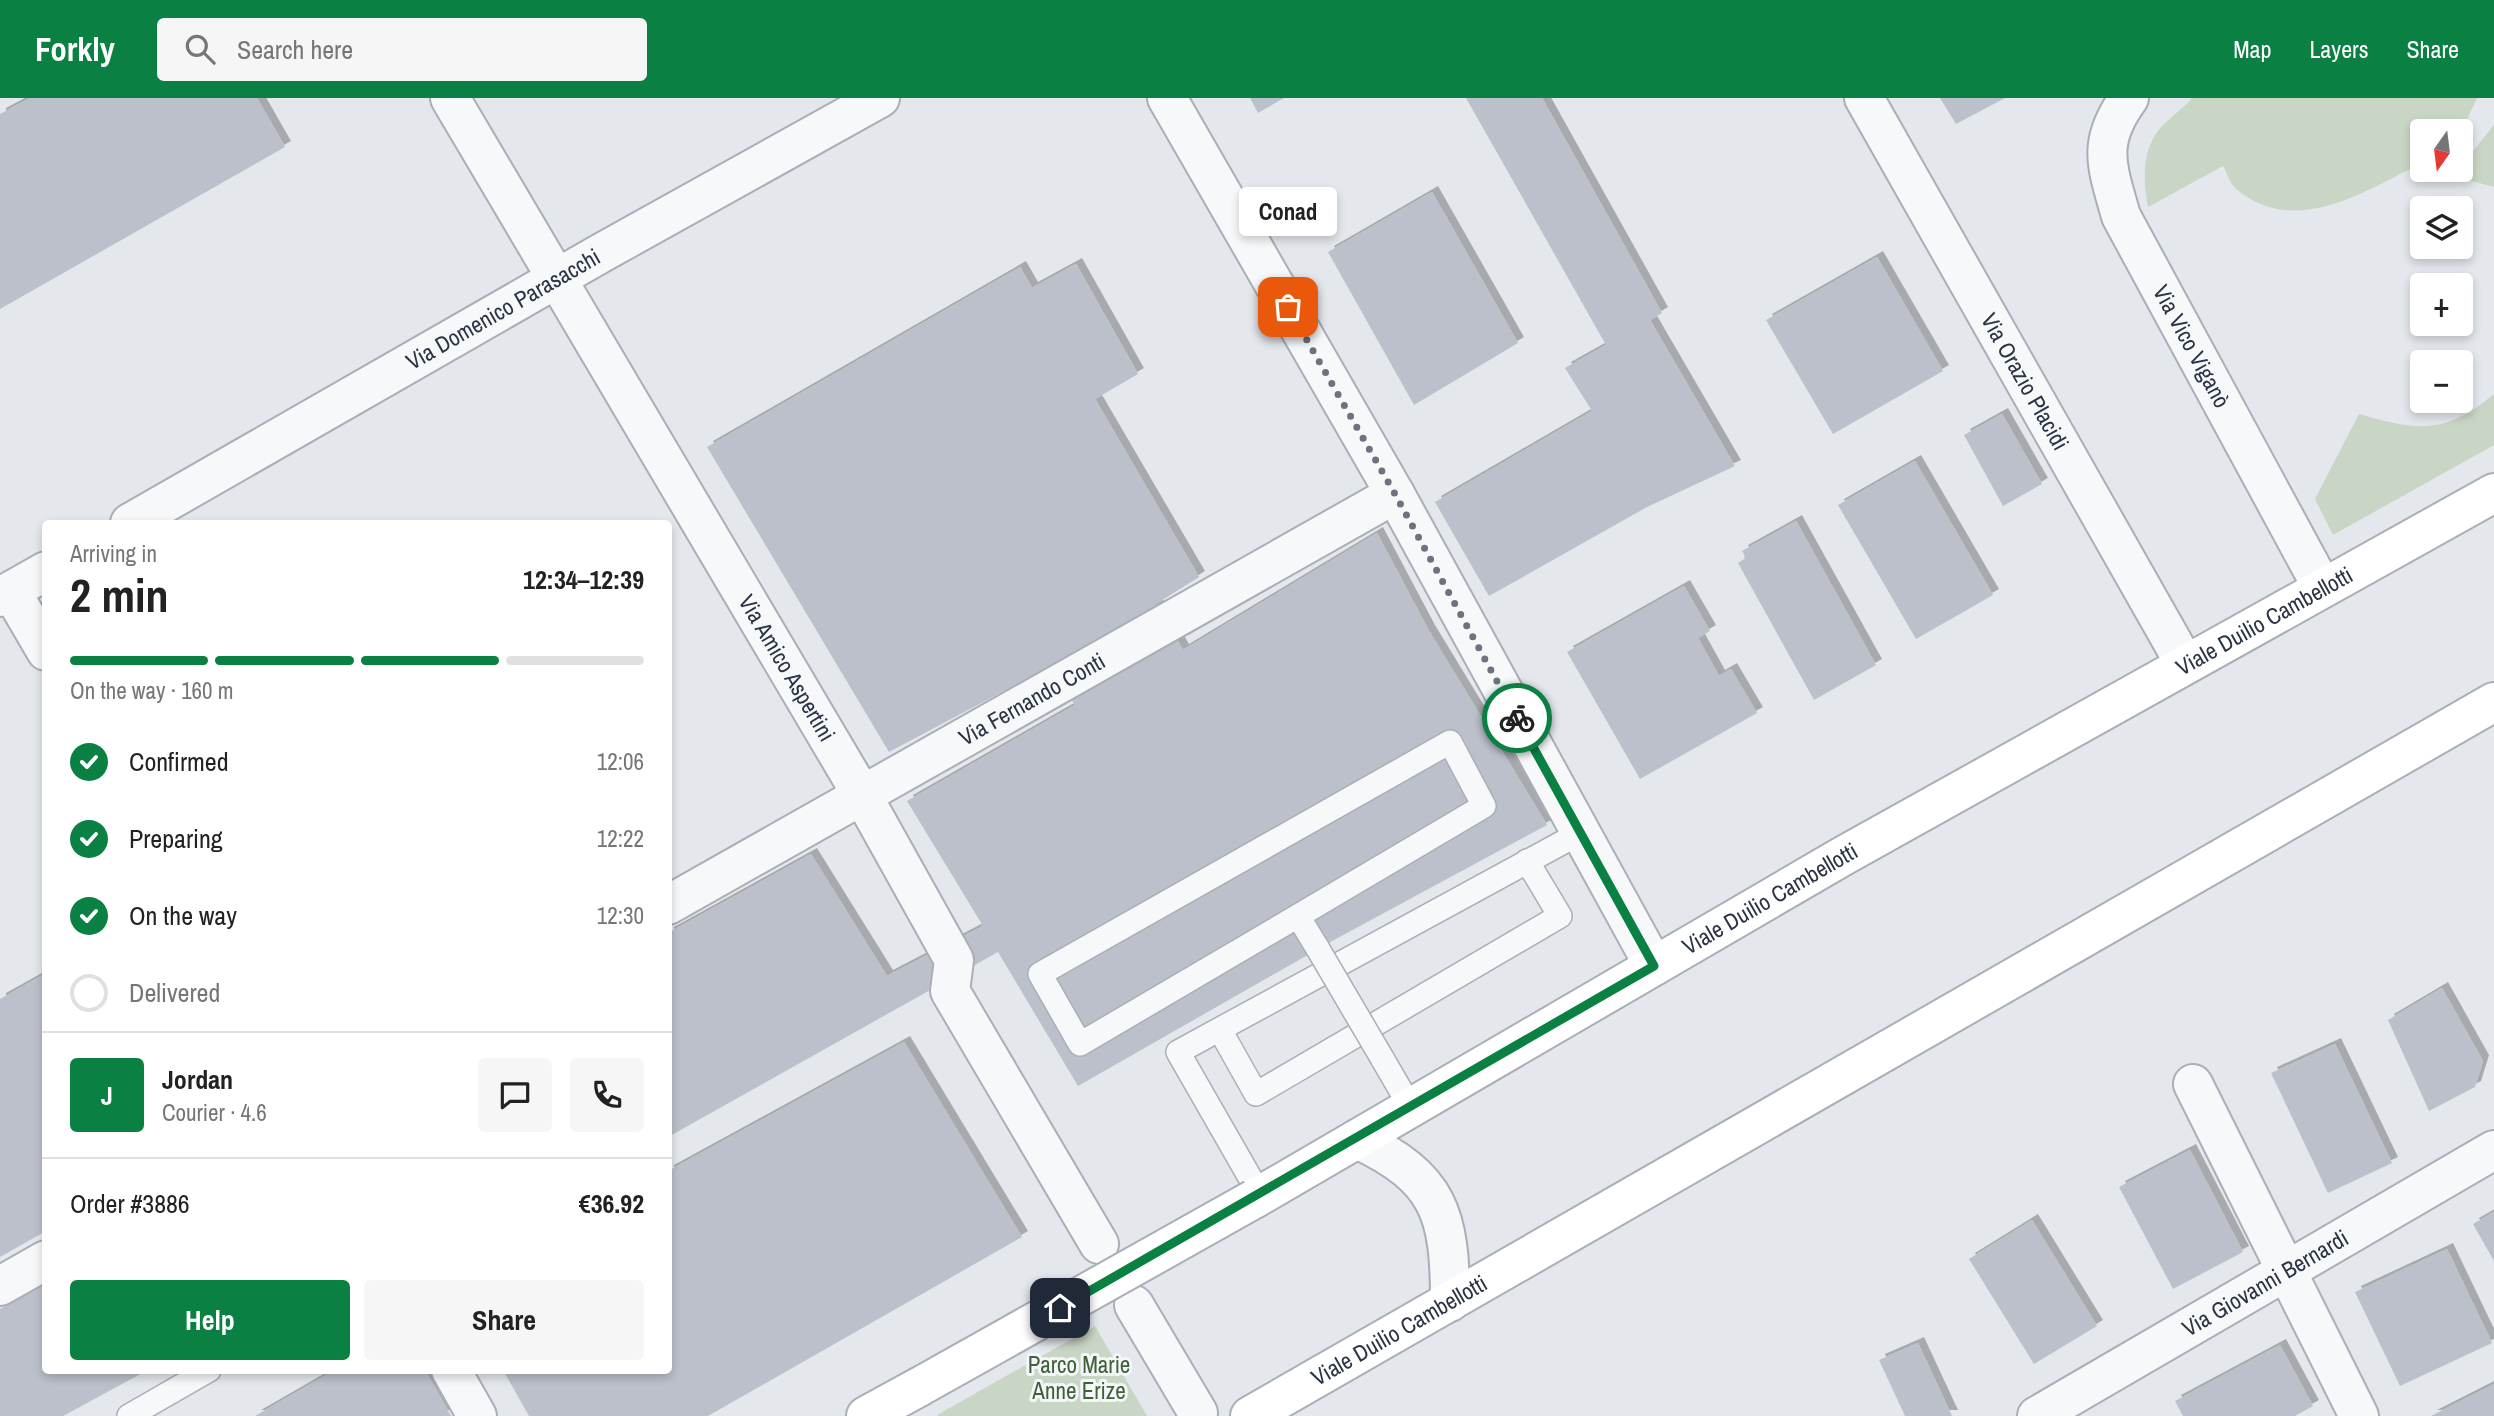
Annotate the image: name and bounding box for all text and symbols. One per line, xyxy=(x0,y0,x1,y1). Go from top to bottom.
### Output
search box xyxy=(157,18,647,81)
text: Forkly xyxy=(35,27,115,71)
icon: search xyxy=(181,30,219,68)
text: Search here xyxy=(237,32,353,67)
text: Map xyxy=(2233,33,2271,65)
text: Layers xyxy=(2309,33,2368,65)
text: Share xyxy=(2406,33,2459,65)
north arrow xyxy=(2410,119,2473,182)
map controls xyxy=(2410,119,2473,413)
callout: Conad xyxy=(1239,188,1337,237)
text: Conad xyxy=(1259,196,1317,227)
button: layers xyxy=(2410,196,2473,259)
street label: Via Domenico Parasacchi xyxy=(400,241,606,377)
button: + xyxy=(2410,273,2473,336)
pin xyxy=(1258,277,1318,337)
street label: Via Vico Viganò xyxy=(2146,279,2238,413)
icon: bag xyxy=(1269,288,1307,326)
street label: Via Orazio Placidi xyxy=(1974,307,2076,455)
button: − xyxy=(2410,350,2473,413)
text: Arriving in xyxy=(70,538,157,569)
street label: Viale Duilio Cambellotti xyxy=(2170,559,2358,682)
text: 12:34–12:39 xyxy=(523,562,644,597)
text: 2 min xyxy=(70,564,169,626)
street label: Via Amico Aspertini xyxy=(732,589,843,747)
street label: Via Fernando Conti xyxy=(953,645,1110,753)
text: On the way · 160 m xyxy=(70,675,234,706)
courier xyxy=(1482,683,1552,753)
icon: bike xyxy=(1498,699,1536,737)
icon: check xyxy=(70,743,108,781)
text: Confirmed xyxy=(129,744,229,779)
text: 12:06 xyxy=(597,746,644,777)
icon: check xyxy=(70,820,108,858)
text: Preparing xyxy=(129,821,223,856)
text: 12:22 xyxy=(597,823,644,854)
street label: Viale Duilio Cambellotti xyxy=(1676,835,1863,961)
icon: check xyxy=(70,897,108,935)
text: On the way xyxy=(129,898,237,933)
text: 12:30 xyxy=(597,900,644,931)
text: Delivered xyxy=(129,975,220,1010)
button: chat xyxy=(478,1058,552,1132)
button: phone xyxy=(570,1058,644,1132)
text: Jordan xyxy=(162,1062,233,1097)
text: J xyxy=(101,1078,113,1113)
text: Courier · 4.6 xyxy=(162,1097,267,1128)
text: Order #3886 xyxy=(70,1186,190,1221)
text: €36.92 xyxy=(579,1186,644,1221)
street label: Via Giovanni Bernardi xyxy=(2176,1222,2354,1343)
street label: Viale Duilio Cambellotti xyxy=(1305,1267,1492,1393)
pin xyxy=(1030,1278,1090,1338)
button: Help xyxy=(70,1280,350,1360)
button: Share xyxy=(364,1280,644,1360)
icon: home xyxy=(1041,1289,1079,1327)
park label: Parco Marie Anne Erize xyxy=(1028,1349,1130,1406)

